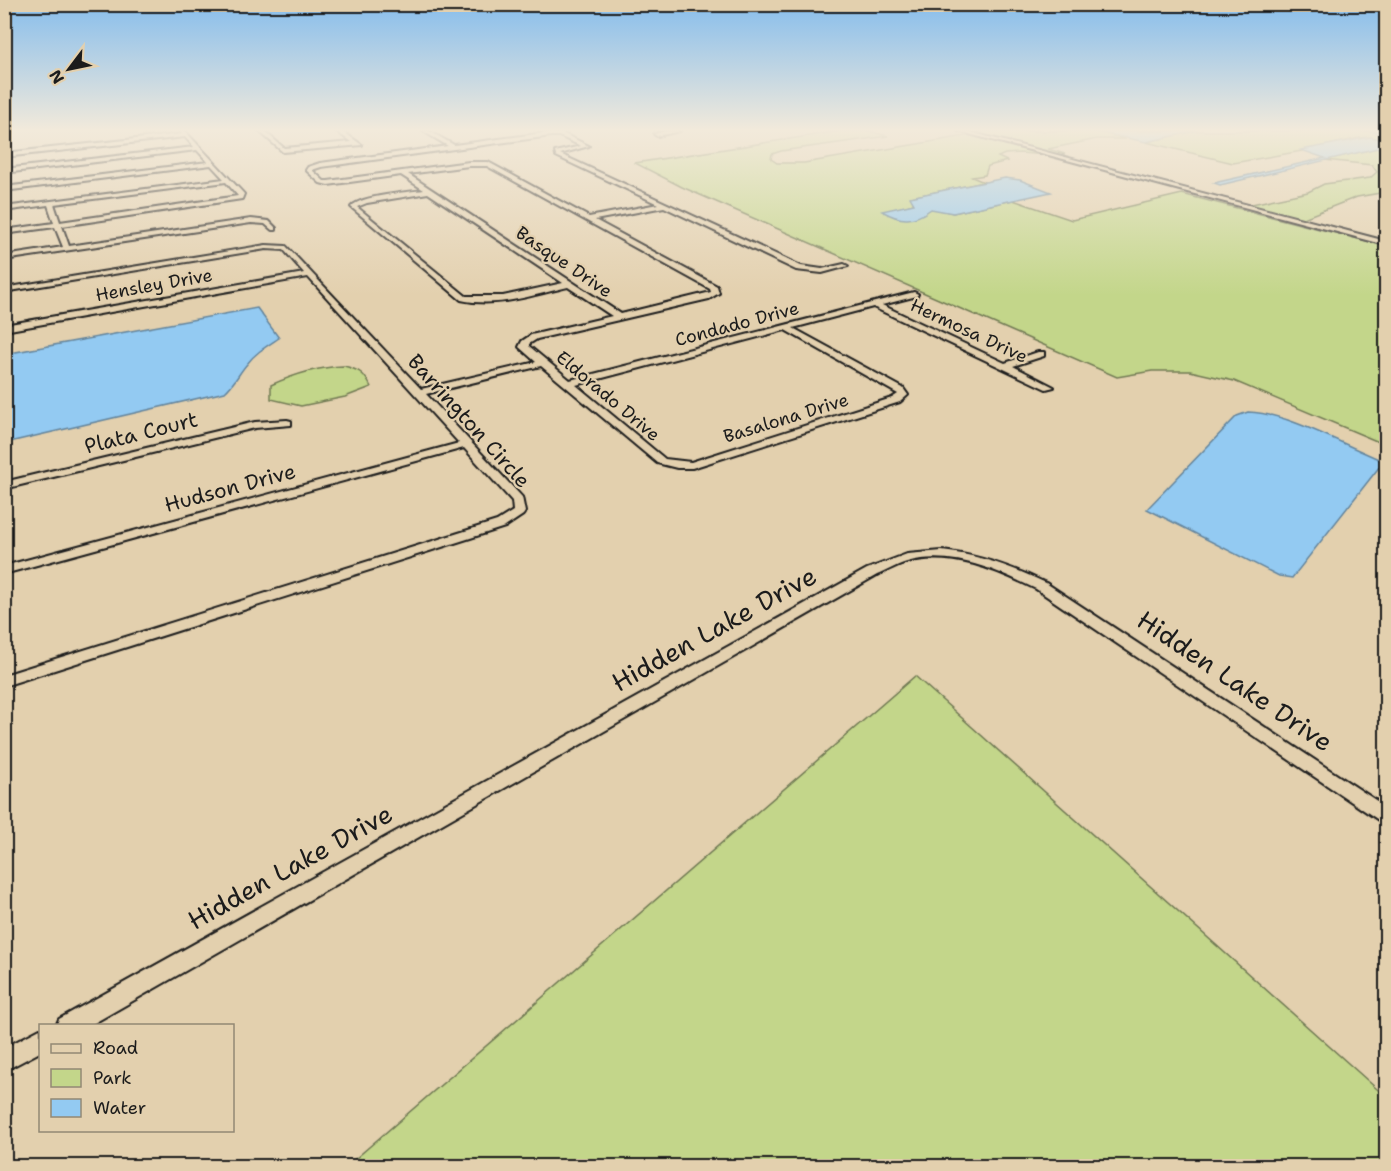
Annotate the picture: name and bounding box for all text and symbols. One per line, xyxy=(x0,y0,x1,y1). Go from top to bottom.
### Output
north arrow xyxy=(39,39,99,99)
text: N xyxy=(44,66,69,88)
street label: Basque Drive xyxy=(511,221,617,303)
street label: Hensley Drive xyxy=(94,263,214,307)
street label: Hermosa Drive xyxy=(906,293,1032,369)
street label: Condado Drive xyxy=(672,296,802,352)
street label: Eldorado Drive xyxy=(551,345,665,447)
street label: Barrington Circle xyxy=(401,348,537,494)
street label: Basalona Drive xyxy=(720,388,852,448)
street label: Plata Court xyxy=(81,405,201,461)
street label: Hudson Drive xyxy=(161,457,299,519)
street label: Hidden Lake Drive xyxy=(605,558,822,699)
street label: Hidden Lake Drive xyxy=(1131,602,1340,759)
street label: Hidden Lake Drive xyxy=(181,796,398,937)
legend xyxy=(39,1024,234,1132)
text: Road xyxy=(93,1036,138,1060)
text: Park xyxy=(93,1066,132,1090)
text: Water xyxy=(93,1096,146,1120)

